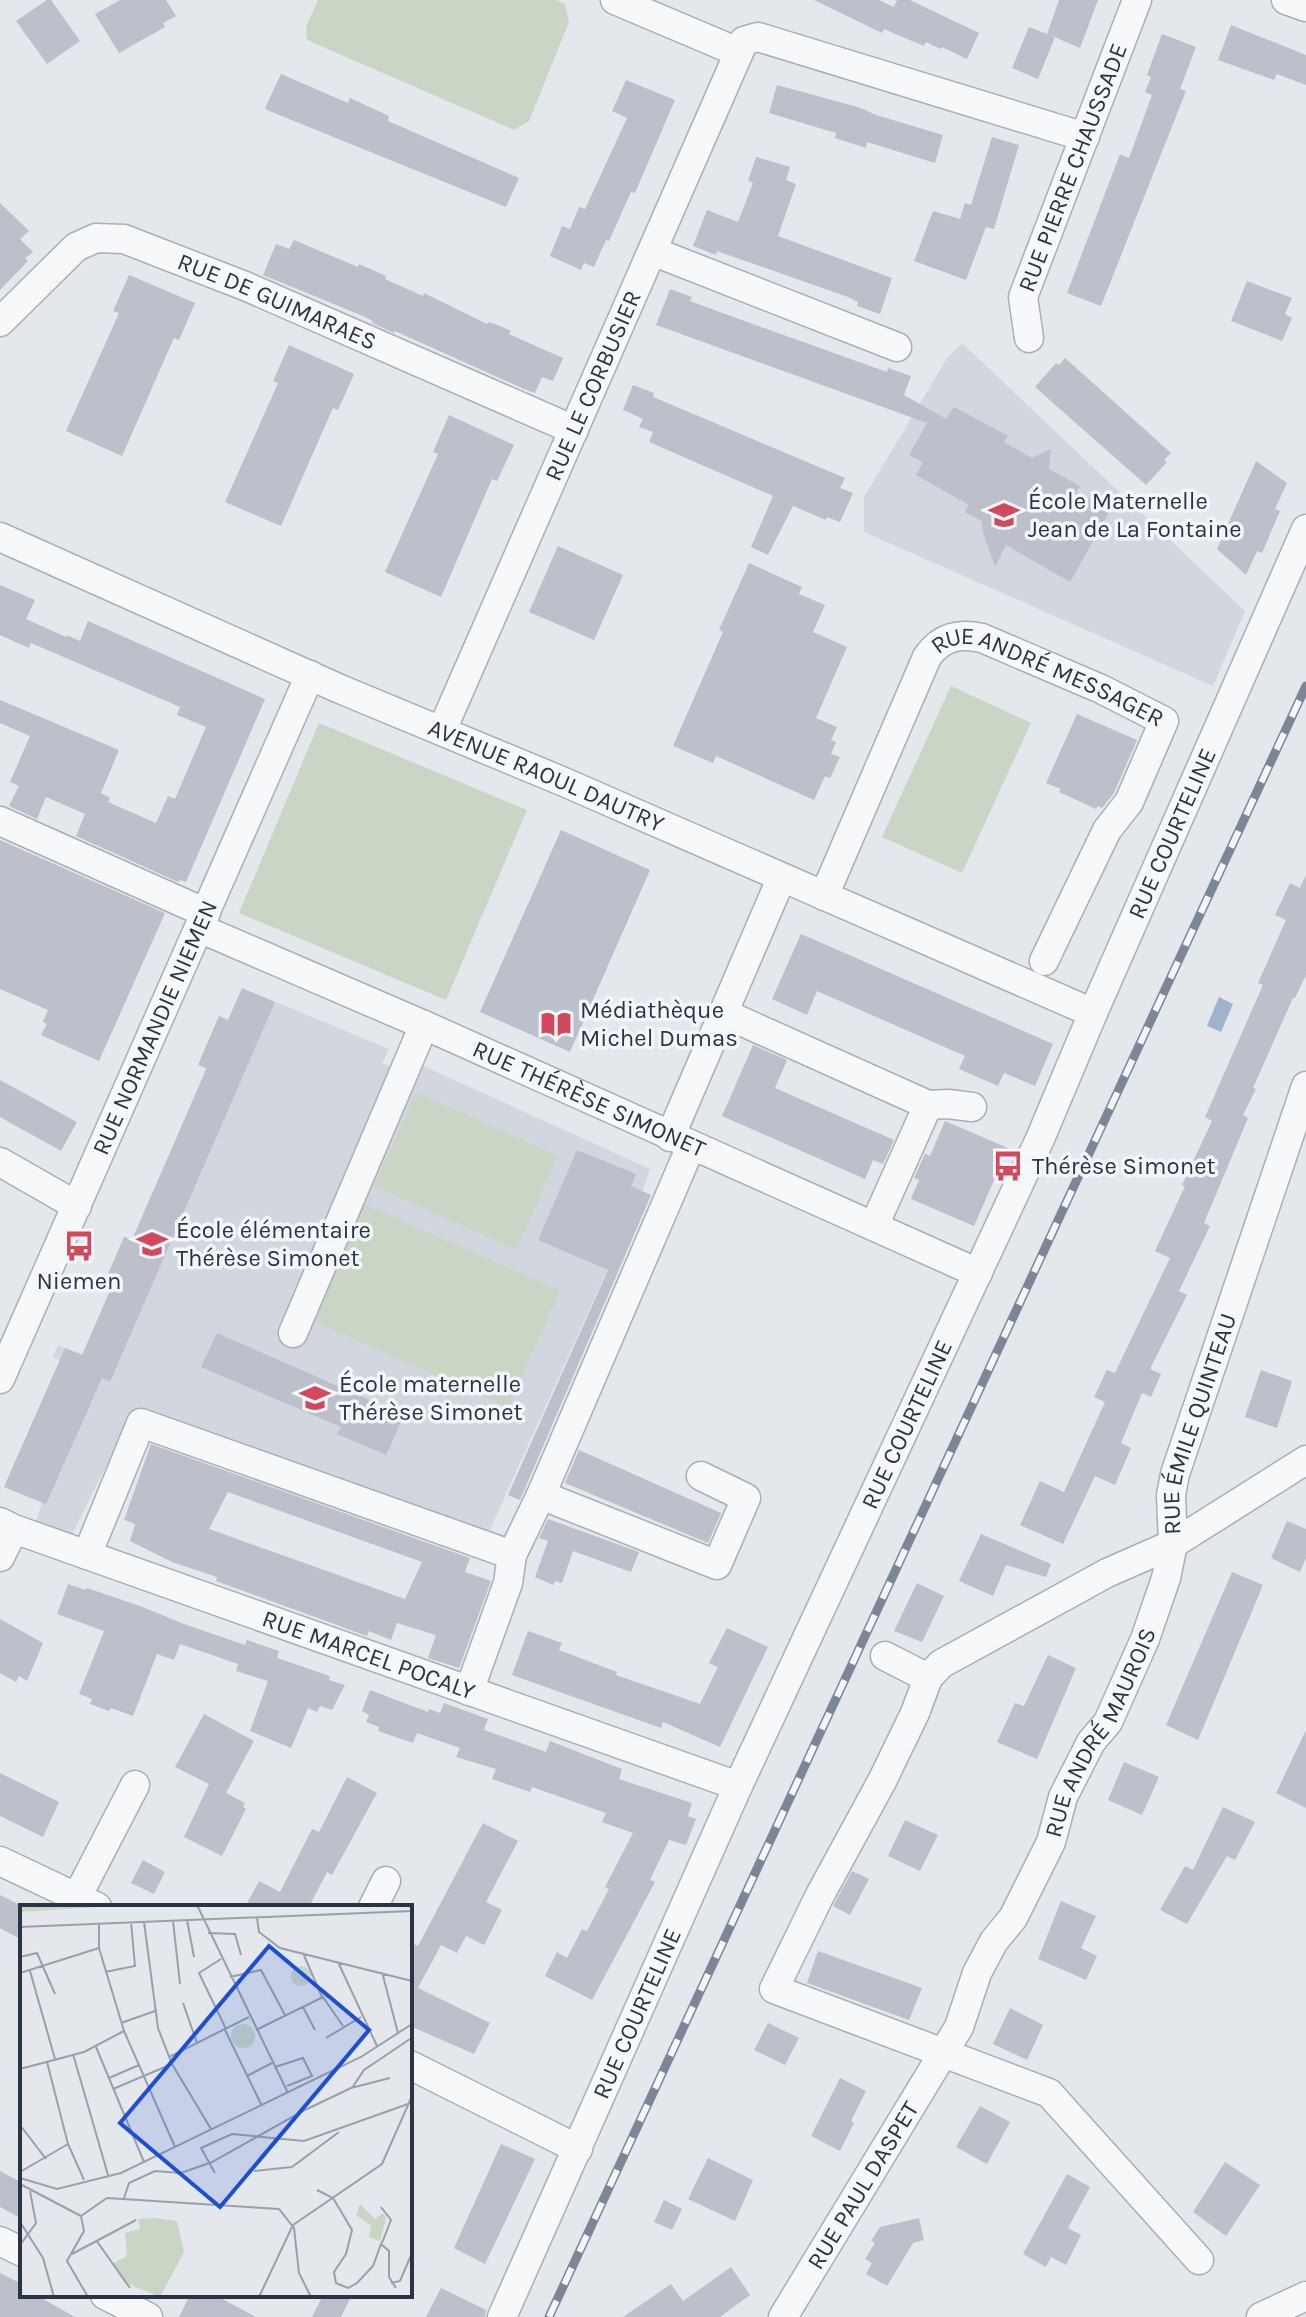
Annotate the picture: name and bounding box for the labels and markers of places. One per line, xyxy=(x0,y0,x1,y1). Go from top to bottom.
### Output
place label: École Maternelle Jean de La Fontaine xyxy=(1028,486,1241,543)
school or university icon: École Maternelle Jean de La Fontaine xyxy=(987,498,1021,532)
place label: Médiathèque Michel Dumas xyxy=(580,996,738,1052)
library icon: Médiathèque Michel Dumas xyxy=(539,1007,573,1041)
bus stop icon: Thérèse Simonet xyxy=(991,1149,1025,1183)
place label: Thérèse Simonet xyxy=(1032,1152,1216,1180)
place label: École élémentaire Thérèse Simonet xyxy=(176,1215,371,1272)
school or university icon: École élémentaire Thérèse Simonet xyxy=(135,1227,169,1261)
bus stop icon: Niemen xyxy=(62,1229,96,1263)
place label: Niemen xyxy=(36,1267,122,1295)
place label: École maternelle Thérèse Simonet xyxy=(339,1369,523,1426)
school or university icon: École maternelle Thérèse Simonet xyxy=(298,1381,332,1415)

